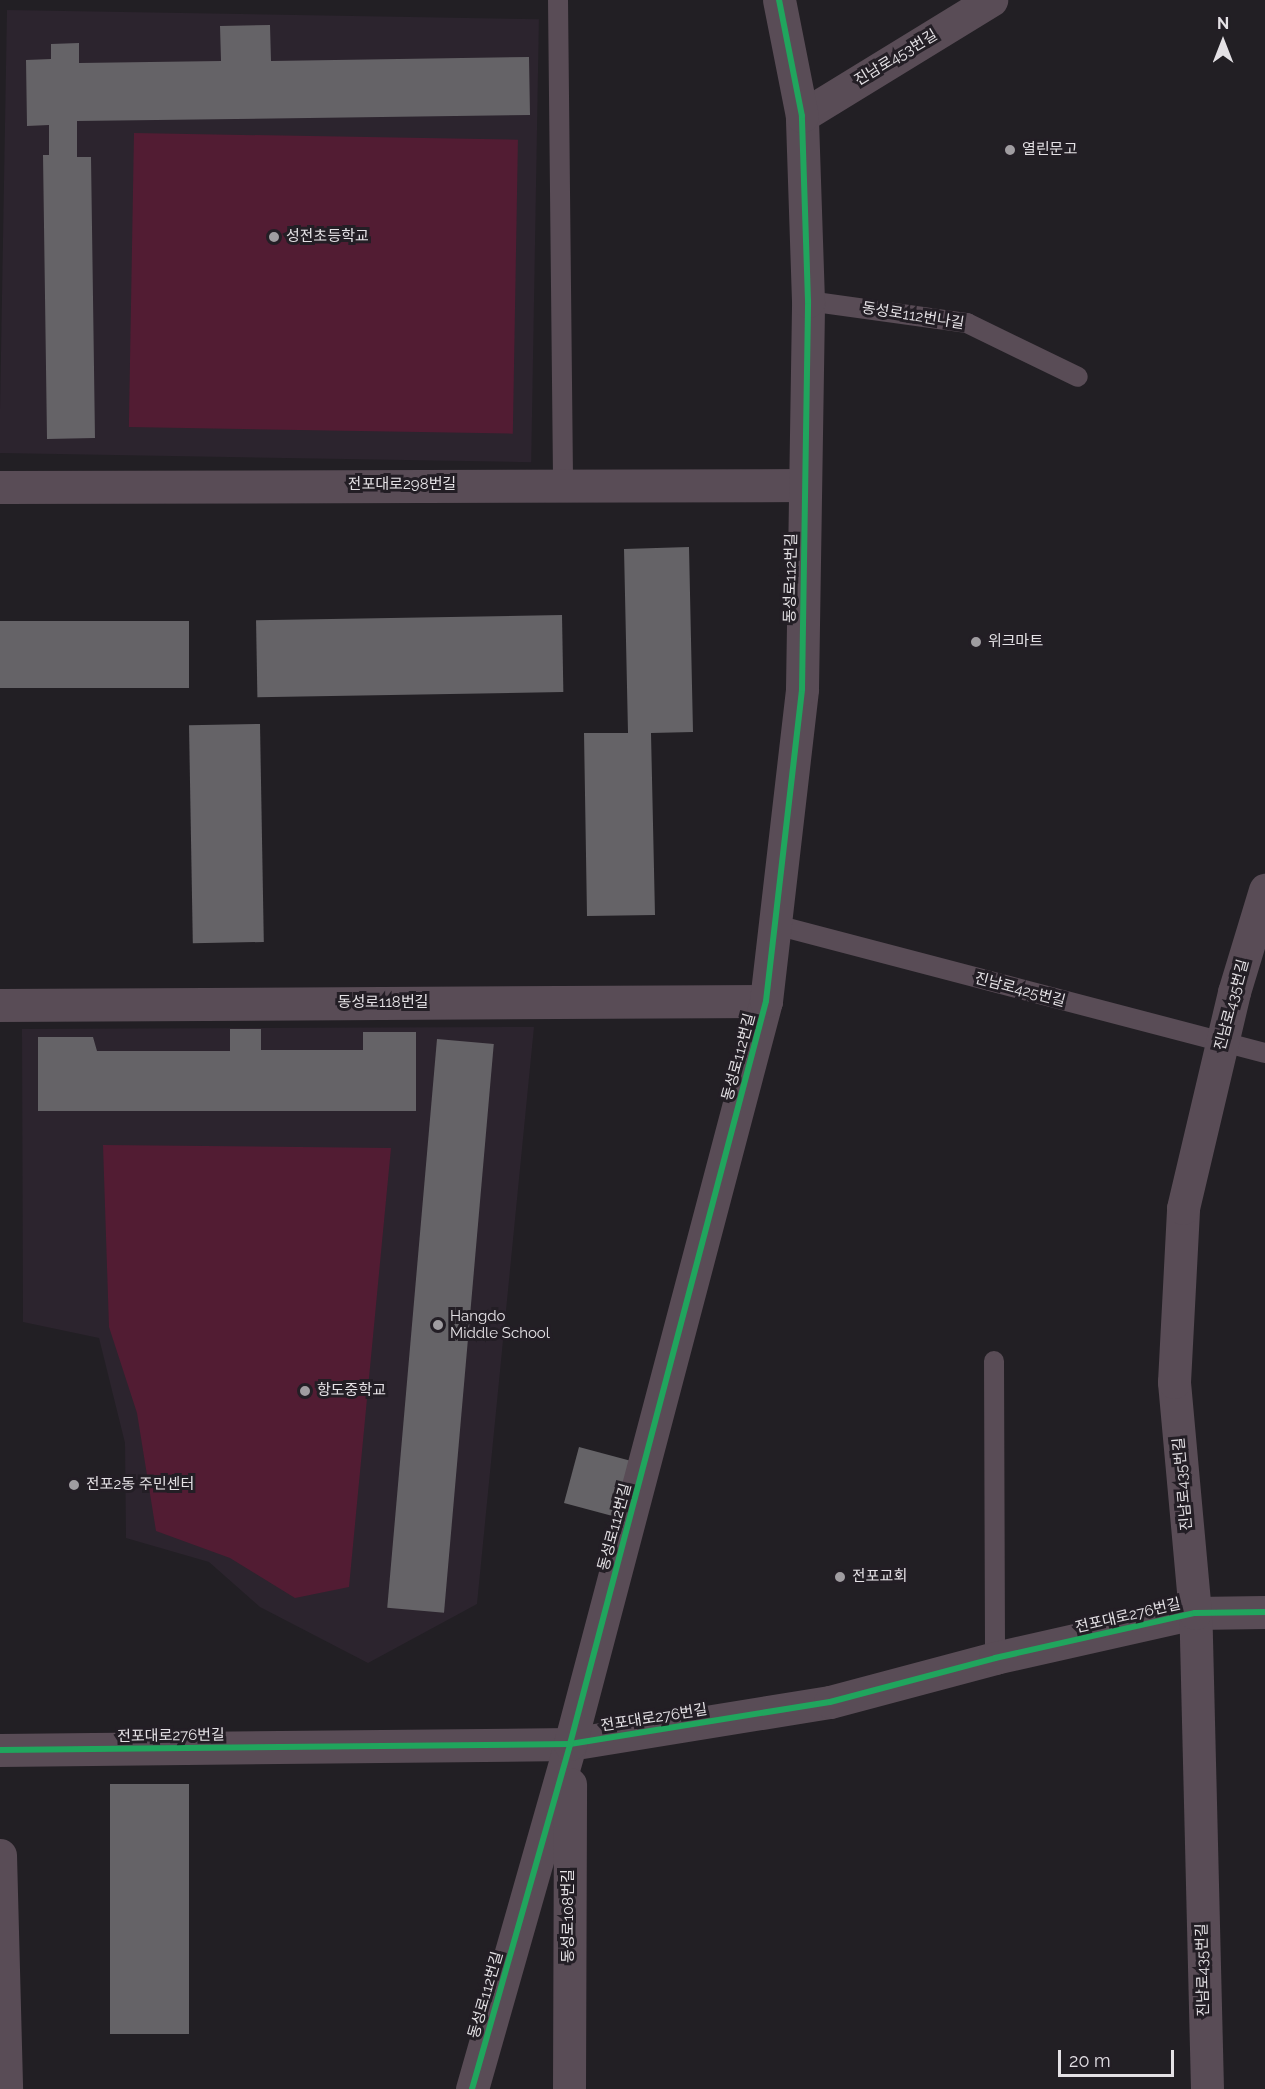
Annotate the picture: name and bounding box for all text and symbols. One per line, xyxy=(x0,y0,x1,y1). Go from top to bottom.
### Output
north arrow xyxy=(1193,12,1253,72)
text: N xyxy=(1217,14,1229,33)
street label: 진남로453번길 xyxy=(851,26,941,90)
place label: 열린문고 xyxy=(1022,141,1077,159)
marker: 열린문고 xyxy=(1003,143,1017,157)
place label: 성전초등학교 xyxy=(286,228,369,246)
marker: 성전초등학교 xyxy=(267,230,281,244)
street label: 동성로112번나길 xyxy=(861,299,965,333)
street label: 전포대로298번길 xyxy=(348,476,456,494)
street label: 동성로112번길 xyxy=(781,533,801,623)
place label: 위크마트 xyxy=(988,633,1043,651)
marker: 위크마트 xyxy=(969,635,983,649)
street label: 진남로435번길 xyxy=(1211,958,1253,1052)
street label: 진남로425번길 xyxy=(973,969,1067,1011)
street label: 동성로118번길 xyxy=(338,994,428,1012)
street label: 동성로112번길 xyxy=(719,1011,759,1103)
place label: Hangdo Middle School xyxy=(450,1307,550,1342)
marker: Hangdo Middle School xyxy=(431,1318,445,1332)
place label: 항도중학교 xyxy=(317,1382,386,1400)
marker: 항도중학교 xyxy=(298,1384,312,1398)
street label: 진남로435번길 xyxy=(1170,1437,1196,1531)
place label: 전포2동 주민센터 xyxy=(86,1476,194,1494)
marker: 전포2동 주민센터 xyxy=(67,1478,81,1492)
street label: 동성로112번길 xyxy=(595,1481,635,1573)
place label: 전포교회 xyxy=(852,1568,907,1586)
marker: 전포교회 xyxy=(833,1570,847,1584)
street label: 전포대로276번길 xyxy=(1074,1595,1182,1637)
street label: 전포대로276번길 xyxy=(599,1701,709,1735)
street label: 전포대로276번길 xyxy=(117,1726,225,1746)
street label: 동성로108번길 xyxy=(560,1869,578,1963)
street label: 진남로435번길 xyxy=(1193,1923,1213,2017)
street label: 동성로112번길 xyxy=(465,1949,507,2041)
scale bar xyxy=(1061,2038,1176,2076)
text: 20 m xyxy=(1069,2050,1111,2071)

